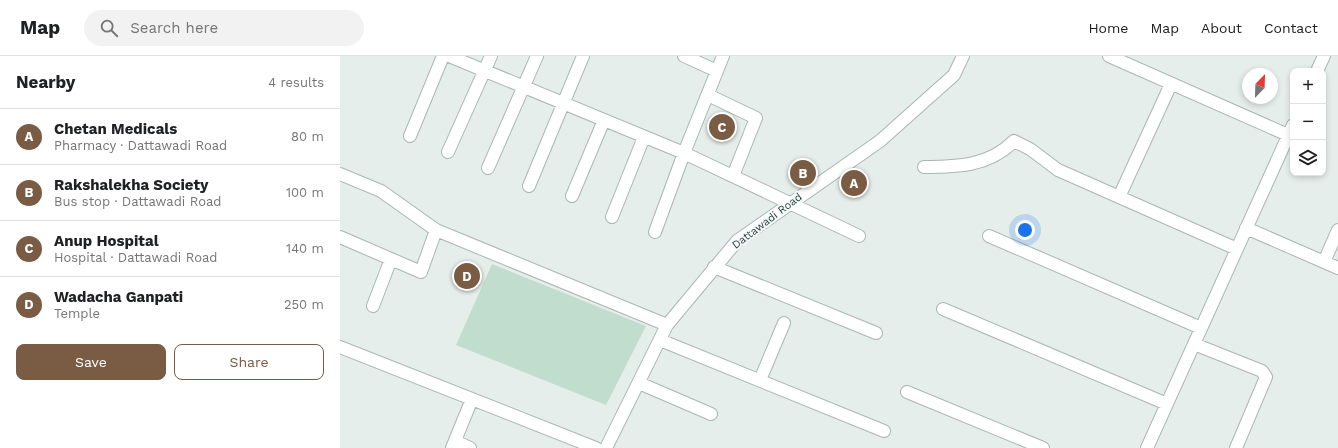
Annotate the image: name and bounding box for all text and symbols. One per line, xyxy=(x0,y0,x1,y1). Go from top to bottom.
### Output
search box xyxy=(84,10,364,46)
text: Map xyxy=(20,16,60,39)
icon: search xyxy=(98,17,120,39)
text: Search here xyxy=(130,19,218,37)
text: Home xyxy=(1088,20,1128,36)
text: Map xyxy=(1150,20,1179,36)
text: About xyxy=(1201,20,1242,36)
text: Contact xyxy=(1264,20,1318,36)
north arrow xyxy=(1242,68,1278,104)
map controls xyxy=(1290,68,1326,176)
button: + xyxy=(1290,68,1326,104)
text: Nearby xyxy=(16,72,75,92)
text: 4 results xyxy=(268,75,324,90)
button: − xyxy=(1290,104,1326,140)
pin: C xyxy=(709,112,735,142)
text: Chetan Medicals xyxy=(54,120,177,138)
text: A xyxy=(25,129,33,144)
text: 80 m xyxy=(291,129,324,144)
text: Pharmacy · Dattawadi Road xyxy=(54,138,227,153)
button: layers xyxy=(1290,140,1326,176)
pin: B xyxy=(790,158,816,188)
pin: A xyxy=(841,168,867,198)
text: Rakshalekha Society xyxy=(54,176,208,194)
text: B xyxy=(25,185,33,200)
text: 100 m xyxy=(286,185,324,200)
street label: Dattawadi Road xyxy=(729,190,805,252)
text: Bus stop · Dattawadi Road xyxy=(54,194,221,209)
your location xyxy=(1015,220,1035,240)
text: Anup Hospital xyxy=(54,232,159,250)
text: C xyxy=(25,241,33,256)
text: 140 m xyxy=(286,241,324,256)
text: Hospital · Dattawadi Road xyxy=(54,250,217,265)
pin: D xyxy=(454,261,480,291)
text: Wadacha Ganpati xyxy=(54,288,183,306)
text: D xyxy=(24,297,34,312)
text: 250 m xyxy=(284,297,324,312)
text: Temple xyxy=(54,306,100,321)
button: Save xyxy=(16,344,166,380)
button: Share xyxy=(174,344,324,380)

